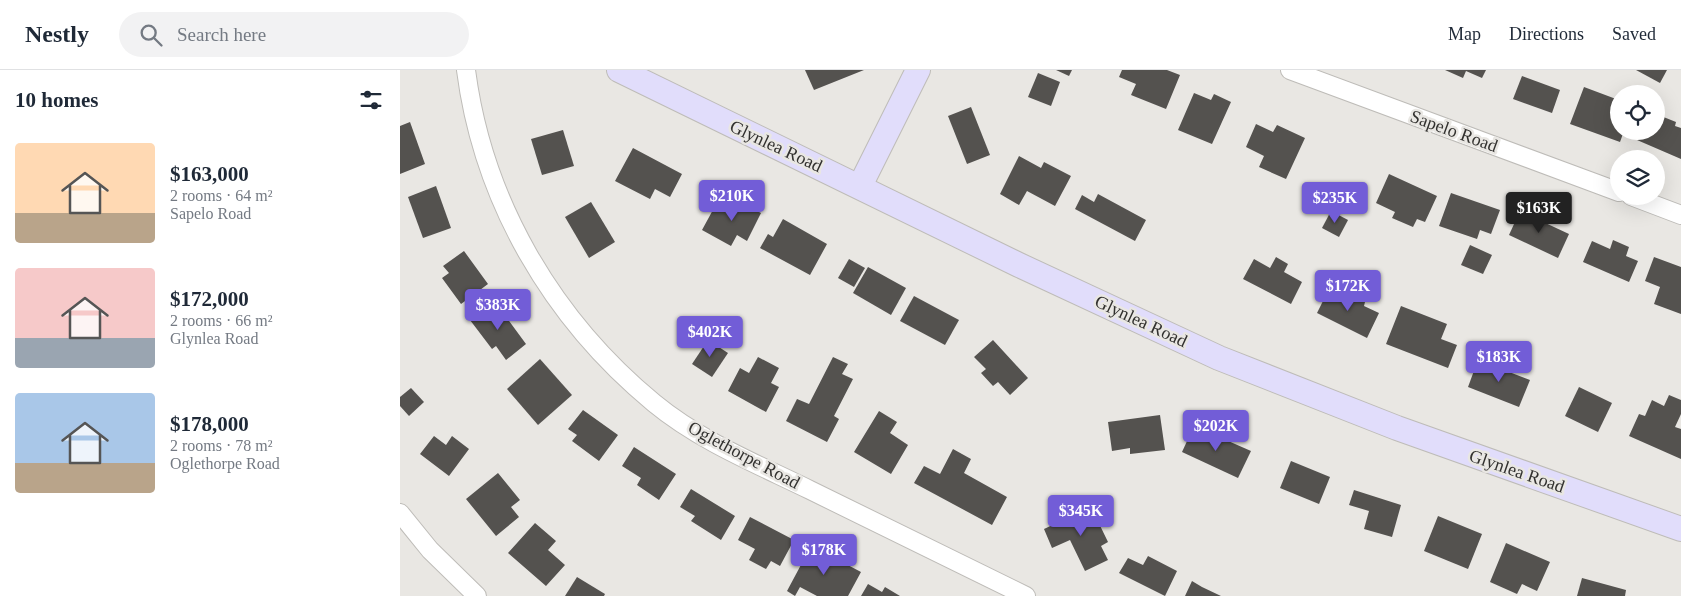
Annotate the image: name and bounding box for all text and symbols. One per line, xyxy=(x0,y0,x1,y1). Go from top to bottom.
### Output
search box xyxy=(119,12,469,57)
text: Nestly xyxy=(25,21,89,47)
icon: search xyxy=(137,21,165,49)
text: Search here xyxy=(177,24,266,45)
text: Map xyxy=(1448,24,1481,44)
text: Directions xyxy=(1509,24,1584,44)
text: Saved xyxy=(1612,24,1656,44)
map controls xyxy=(1610,85,1665,205)
button: locate xyxy=(1610,85,1665,140)
icon: filters xyxy=(357,86,385,114)
text: 10 homes xyxy=(15,88,98,112)
street label: Sapelo Road xyxy=(1408,106,1500,156)
street label: Glynlea Road xyxy=(727,116,825,176)
button: layers xyxy=(1610,150,1665,205)
text: $163,000 xyxy=(170,162,249,186)
icon: home xyxy=(55,163,115,223)
pin: $210K xyxy=(697,180,767,222)
pin: $235K xyxy=(1300,182,1370,224)
text: 2 rooms · 64 m² xyxy=(170,187,273,204)
text: $210K xyxy=(710,187,754,204)
text: $235K xyxy=(1313,189,1357,206)
pin: $163K xyxy=(1504,191,1574,234)
text: $163K xyxy=(1517,199,1561,216)
text: Sapelo Road xyxy=(170,205,251,222)
pin: $172K xyxy=(1313,270,1383,312)
text: $172K xyxy=(1326,277,1370,294)
text: $172,000 xyxy=(170,287,249,311)
icon: home xyxy=(55,288,115,348)
pin: $383K xyxy=(463,288,533,331)
street label: Glynlea Road xyxy=(1092,291,1190,351)
text: $383K xyxy=(476,296,520,313)
text: 2 rooms · 66 m² xyxy=(170,312,273,329)
pin: $402K xyxy=(675,316,745,358)
text: $402K xyxy=(688,323,732,340)
text: Glynlea Road xyxy=(170,330,258,347)
pin: $183K xyxy=(1464,340,1534,383)
text: $183K xyxy=(1477,348,1521,365)
pin: $202K xyxy=(1181,410,1251,452)
text: $178,000 xyxy=(170,412,249,436)
icon: home xyxy=(55,413,115,473)
street label: Oglethorpe Road xyxy=(685,417,803,493)
text: $202K xyxy=(1194,417,1238,434)
text: 2 rooms · 78 m² xyxy=(170,437,273,454)
street label: Glynlea Road xyxy=(1467,445,1567,497)
text: Oglethorpe Road xyxy=(170,455,280,472)
pin: $345K xyxy=(1046,494,1116,537)
text: $345K xyxy=(1059,502,1103,519)
pin: $178K xyxy=(789,534,859,576)
text: $178K xyxy=(802,541,846,558)

